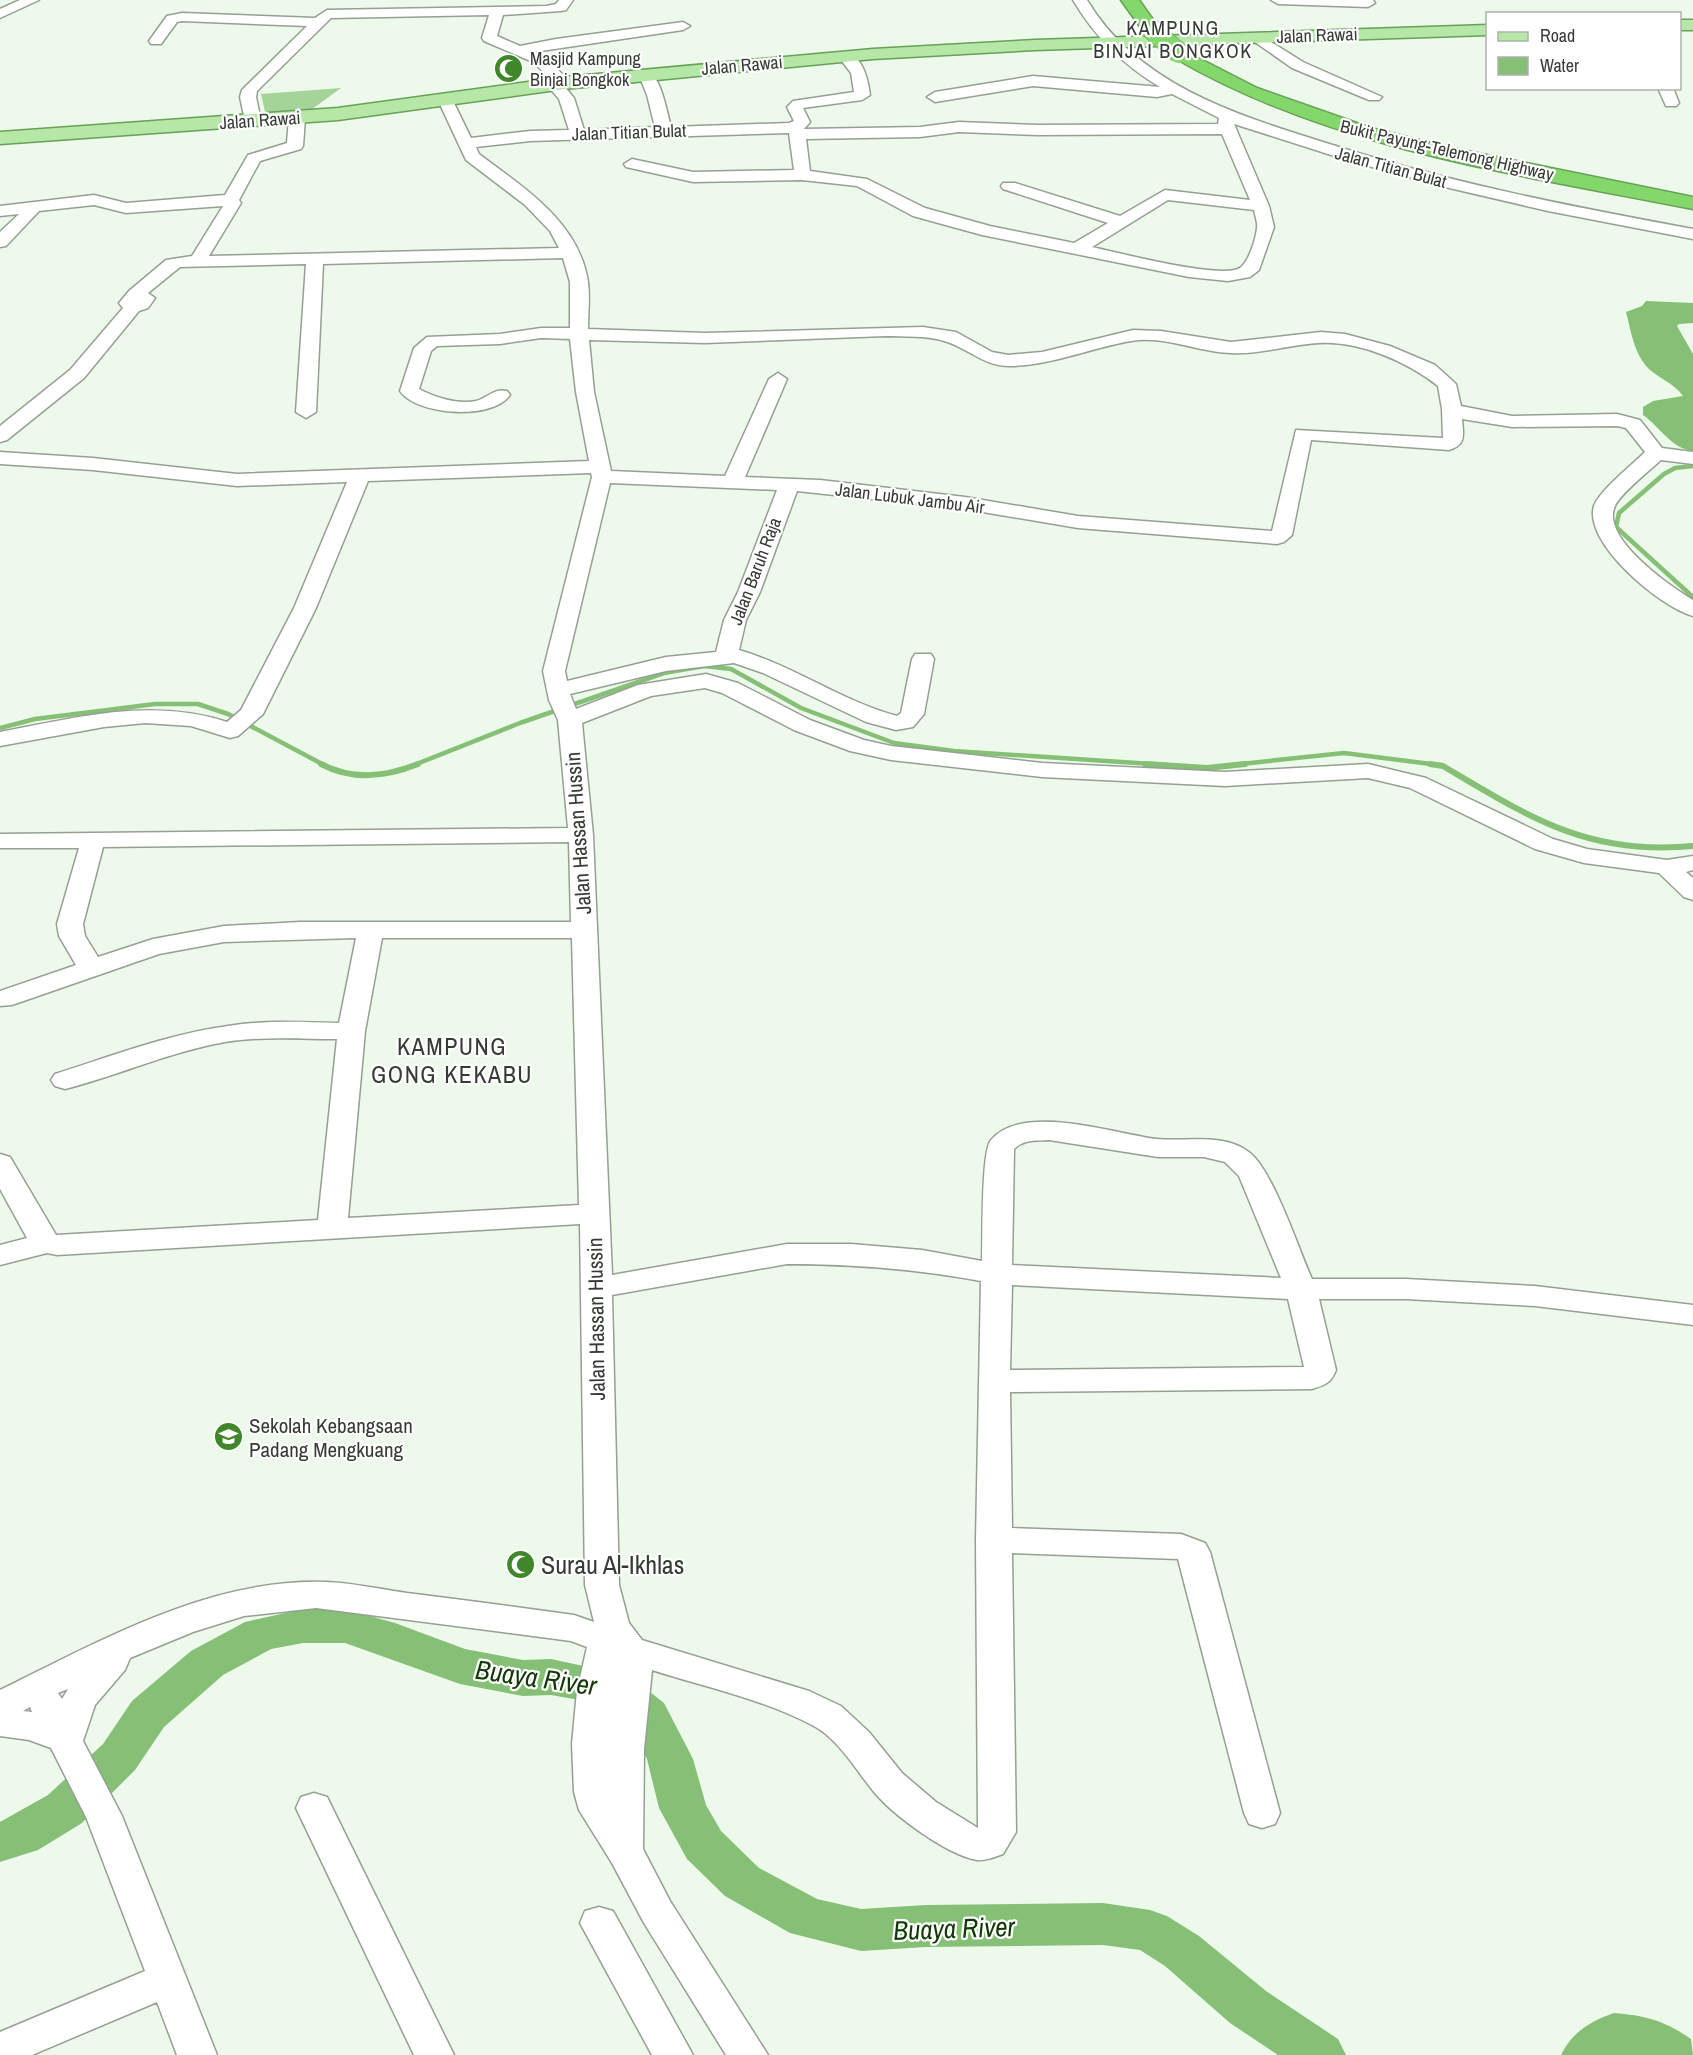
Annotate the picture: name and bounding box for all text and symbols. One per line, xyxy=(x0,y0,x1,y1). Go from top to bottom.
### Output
legend xyxy=(1486,12,1681,90)
district label: KAMPUNG BINJAI BONGKOK xyxy=(1093,14,1253,64)
street label: Jalan Rawai xyxy=(1276,21,1358,49)
text: Road xyxy=(1540,23,1575,48)
place label: Masjid Kampung Binjai Bongkok xyxy=(530,46,642,92)
street label: Jalan Rawai xyxy=(700,49,784,81)
mosque icon: Masjid Kampung Binjai Bongkok xyxy=(493,52,525,84)
text: Water xyxy=(1540,53,1579,78)
street label: Jalan Rawai xyxy=(219,105,301,135)
street label: Bukit Payung-Telemong Highway xyxy=(1338,113,1557,187)
street label: Jalan Titian Bulat xyxy=(571,118,687,146)
street label: Jalan Titian Bulat xyxy=(1333,140,1449,194)
street label: Jalan Lubuk Jambu Air xyxy=(834,476,986,520)
street label: Jalan Baruh Raja xyxy=(723,514,787,628)
street label: Jalan Hassan Hussin xyxy=(558,751,598,915)
district label: KAMPUNG GONG KEKABU xyxy=(371,1030,533,1090)
street label: Jalan Hassan Hussin xyxy=(580,1237,612,1401)
place label: Sekolah Kebangsaan Padang Mengkuang xyxy=(249,1411,413,1464)
school or university icon: Sekolah Kebangsaan Padang Mengkuang xyxy=(212,1421,244,1453)
place label: Surau Al-Ikhlas xyxy=(541,1547,684,1582)
mosque icon: Surau Al-Ikhlas xyxy=(504,1548,536,1580)
water label: Buaya River xyxy=(473,1651,600,1704)
water label: Buaya River xyxy=(892,1908,1017,1948)

